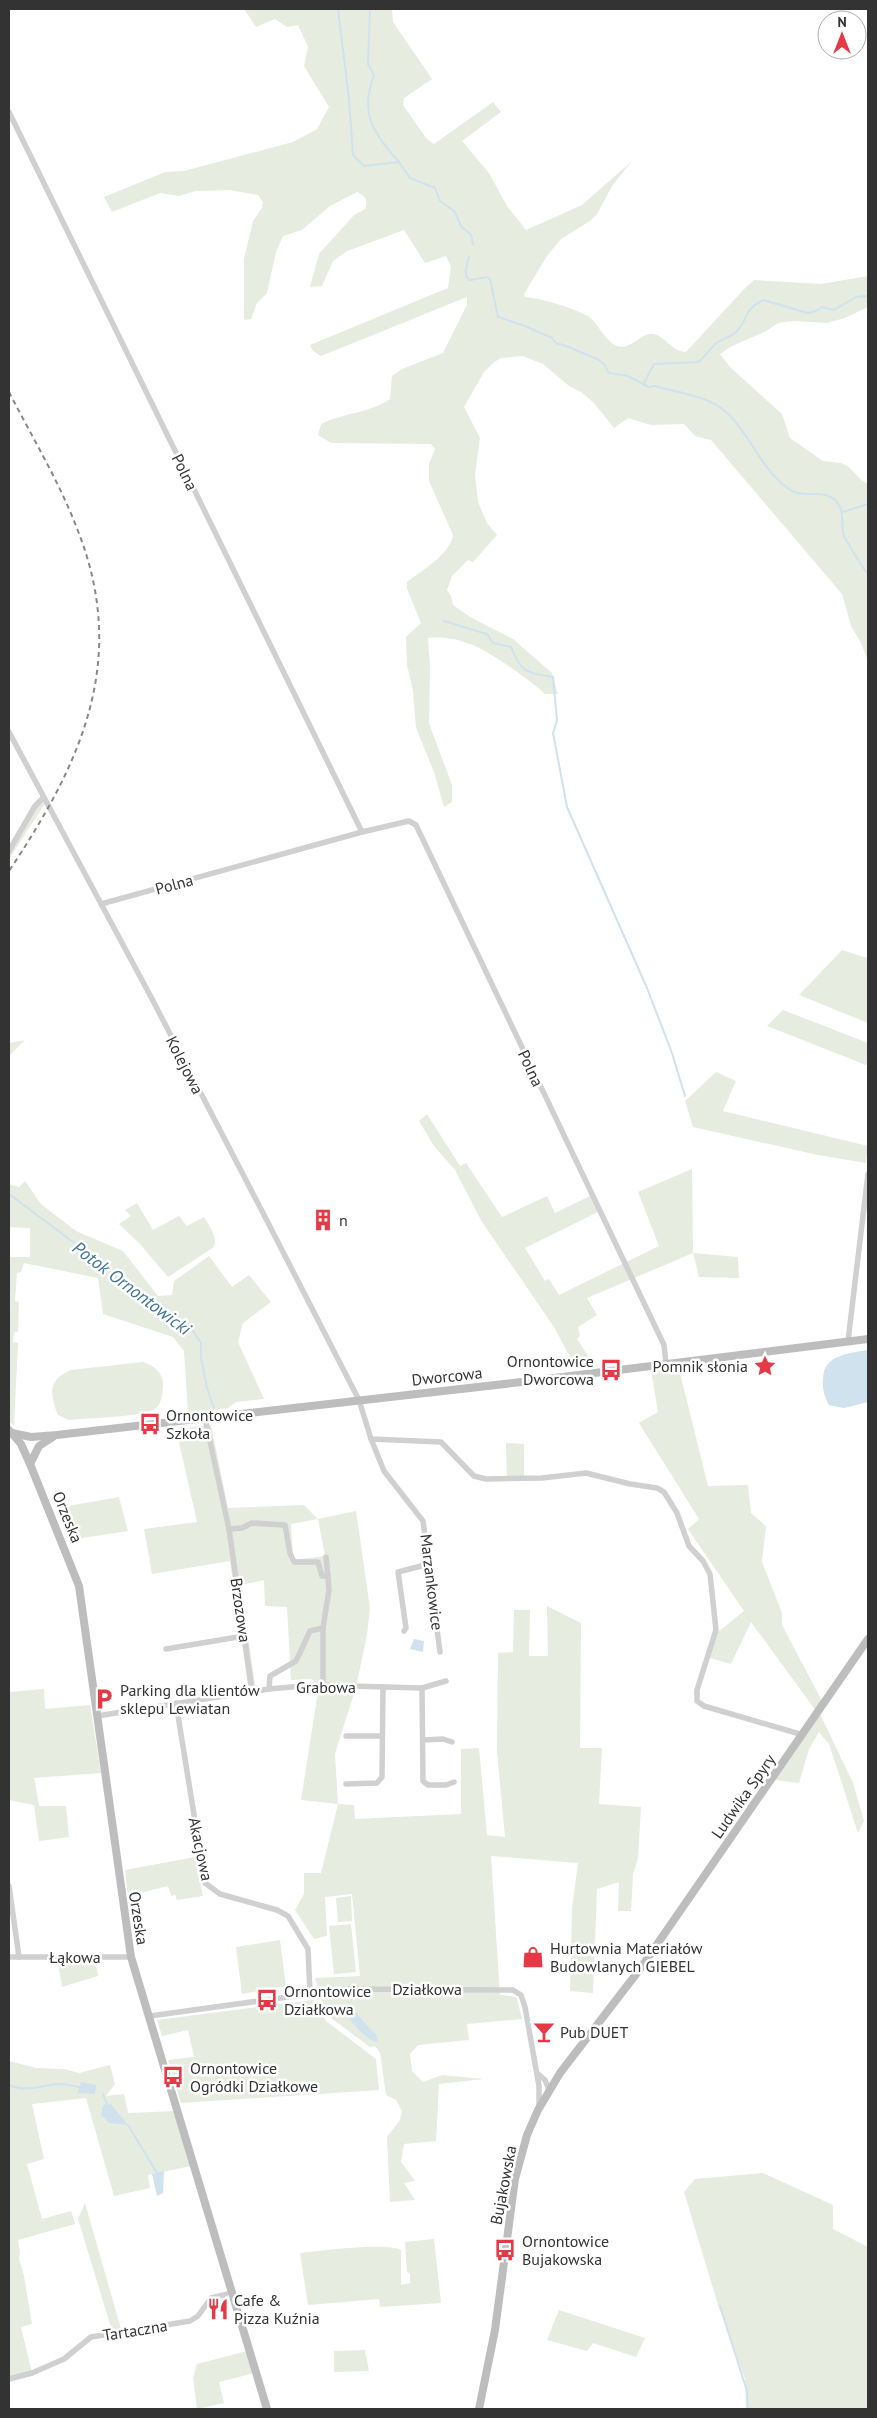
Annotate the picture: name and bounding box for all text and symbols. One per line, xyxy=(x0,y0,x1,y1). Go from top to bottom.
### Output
north arrow xyxy=(817,10,867,60)
text: N xyxy=(837,13,847,31)
street label: Polna xyxy=(168,450,202,494)
street label: Polna xyxy=(153,869,195,899)
street label: Kolejowa xyxy=(162,1033,208,1097)
street label: Polna xyxy=(514,1046,548,1090)
building icon: n xyxy=(310,1207,336,1233)
place label: n xyxy=(339,1210,348,1230)
water label: Potok Ornontowicki xyxy=(68,1236,197,1341)
place label: Ornontowice Dworcowa xyxy=(507,1351,594,1389)
place icon: Pomnik słonia xyxy=(752,1353,778,1379)
place label: Pomnik słonia xyxy=(653,1356,748,1376)
bus stop icon: Ornontowice Dworcowa xyxy=(598,1357,624,1383)
street label: Dworcowa xyxy=(411,1362,483,1390)
place label: Ornontowice Szkoła xyxy=(166,1405,253,1443)
bus stop icon: Ornontowice Szkoła xyxy=(137,1411,163,1437)
street label: Orzeska xyxy=(49,1488,87,1546)
street label: Marzankowice xyxy=(416,1533,448,1631)
street label: Brzozowa xyxy=(227,1576,255,1644)
street label: Grabowa xyxy=(296,1677,356,1697)
place label: Parking dla klientów sklepu Lewiatan xyxy=(120,1680,260,1718)
parking icon: Parking dla klientów sklepu Lewiatan xyxy=(91,1686,117,1712)
street label: Ludwika Spyry xyxy=(707,1750,780,1842)
street label: Akacjowa xyxy=(185,1815,217,1883)
street label: Orzeska xyxy=(125,1890,153,1946)
place label: Hurtownia Materiałów Budowlanych GIEBEL xyxy=(550,1938,703,1976)
shop icon: Hurtownia Materiałów Budowlanych GIEBEL xyxy=(520,1944,546,1970)
street label: Łąkowa xyxy=(49,1947,101,1967)
street label: Działkowa xyxy=(392,1979,462,1999)
place label: Ornontowice Działkowa xyxy=(284,1981,371,2019)
bus stop icon: Ornontowice Działkowa xyxy=(254,1987,280,2013)
bar icon: Pub DUET xyxy=(531,2019,557,2045)
place label: Pub DUET xyxy=(560,2022,628,2042)
place label: Ornontowice Ogródki Działkowe xyxy=(190,2058,318,2096)
bus stop icon: Ornontowice Ogródki Działkowe xyxy=(160,2064,186,2090)
street label: Bujakowska xyxy=(486,2144,520,2226)
place label: Ornontowice Bujakowska xyxy=(522,2231,609,2269)
bus stop icon: Ornontowice Bujakowska xyxy=(492,2237,518,2263)
place label: Cafe & Pizza Kuźnia xyxy=(234,2290,320,2328)
restaurant icon: Cafe & Pizza Kuźnia xyxy=(205,2296,231,2322)
street label: Tartaczna xyxy=(101,2315,169,2345)

